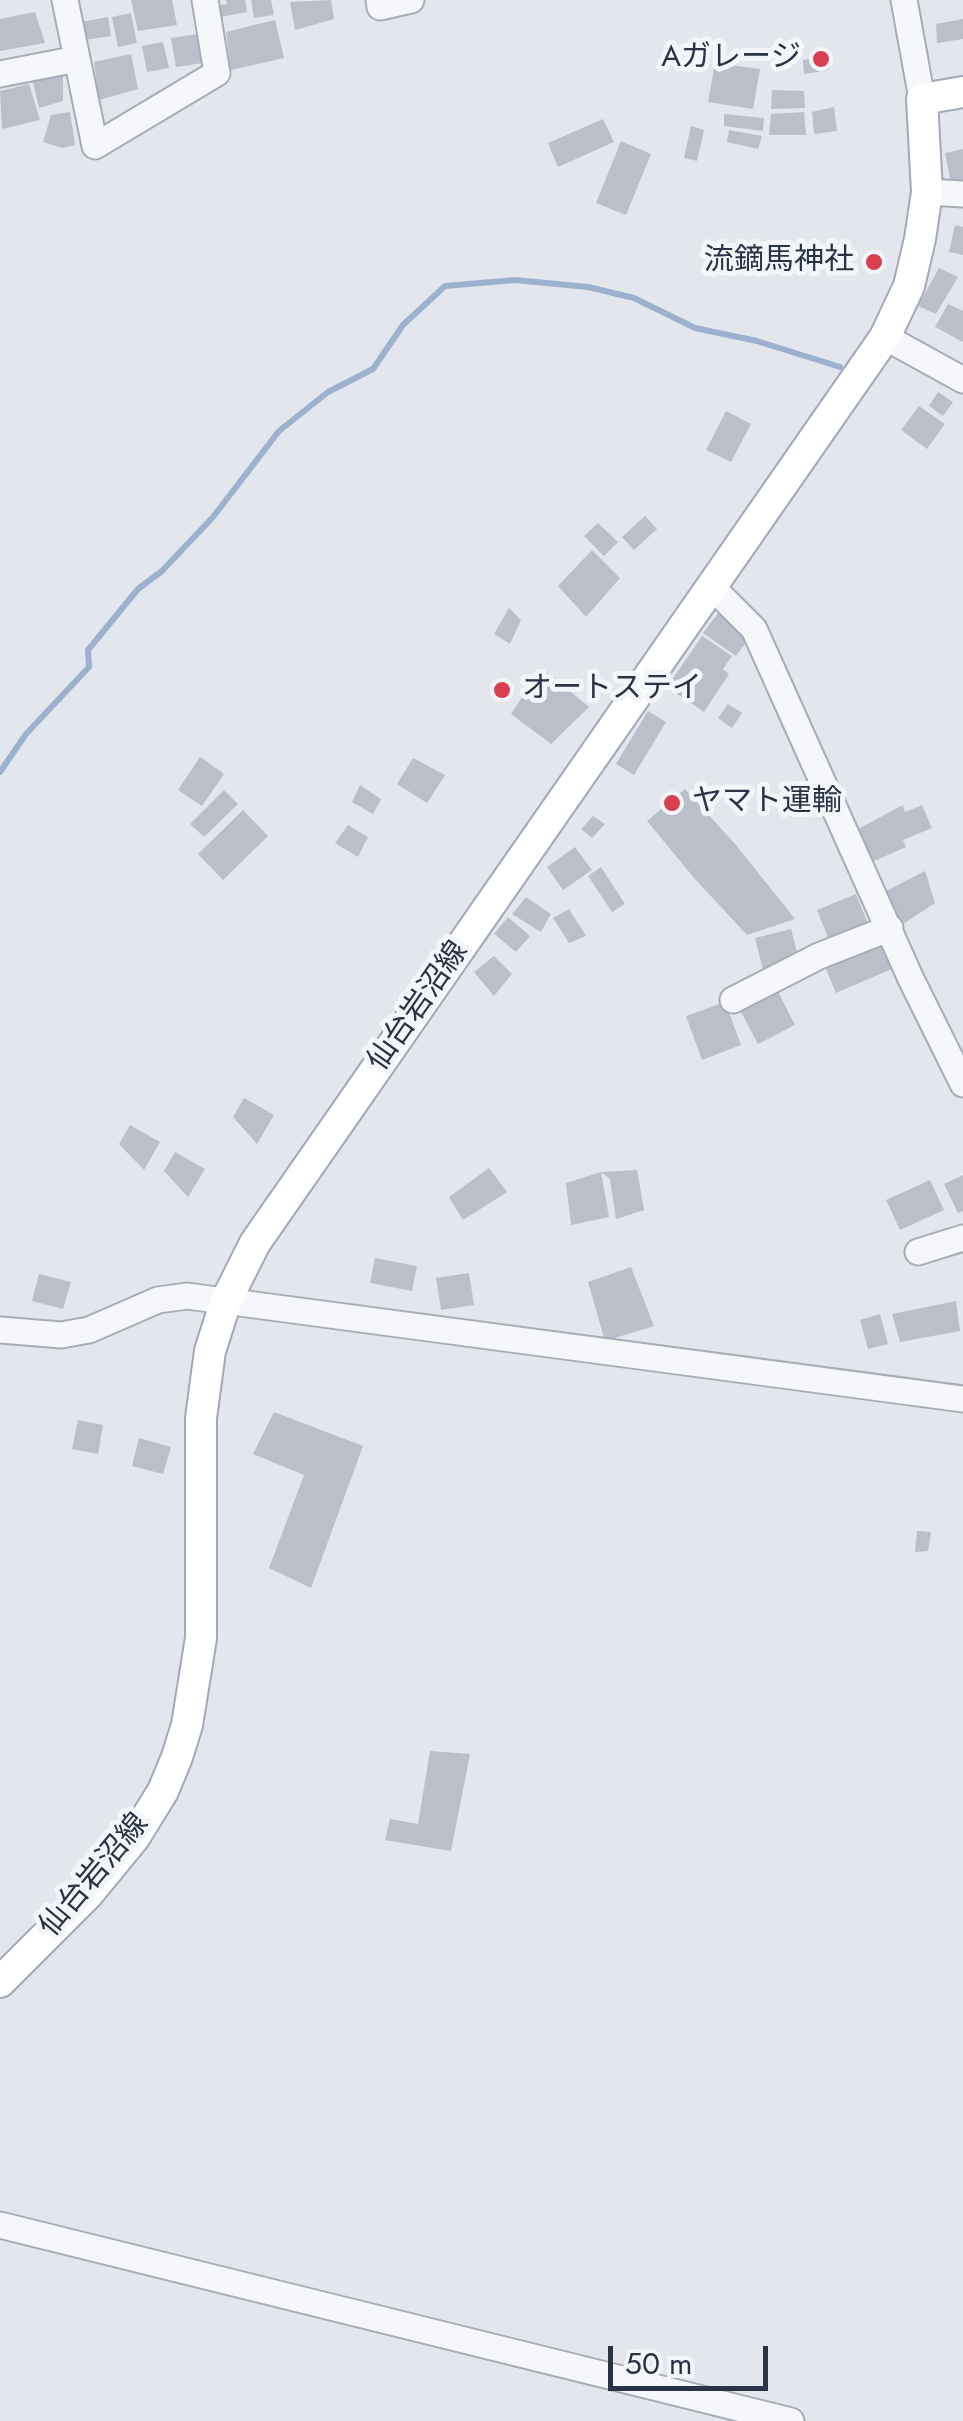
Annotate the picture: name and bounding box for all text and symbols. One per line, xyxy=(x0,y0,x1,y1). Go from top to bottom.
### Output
place label: Aガレージ xyxy=(661,41,801,77)
marker: Aガレージ xyxy=(810,48,832,70)
place label: 流鏑馬神社 xyxy=(704,244,854,280)
marker: 流鏑馬神社 xyxy=(863,251,885,273)
place label: オートステイ xyxy=(522,672,702,708)
marker: オートステイ xyxy=(491,679,513,701)
place label: ヤマト運輸 xyxy=(692,785,842,821)
marker: ヤマト運輸 xyxy=(661,792,683,814)
street label: 仙台岩沼線 xyxy=(361,935,477,1079)
street label: 仙台岩沼線 xyxy=(33,1807,157,1945)
scale bar xyxy=(613,2326,773,2388)
text: 50 m xyxy=(625,2342,692,2385)

